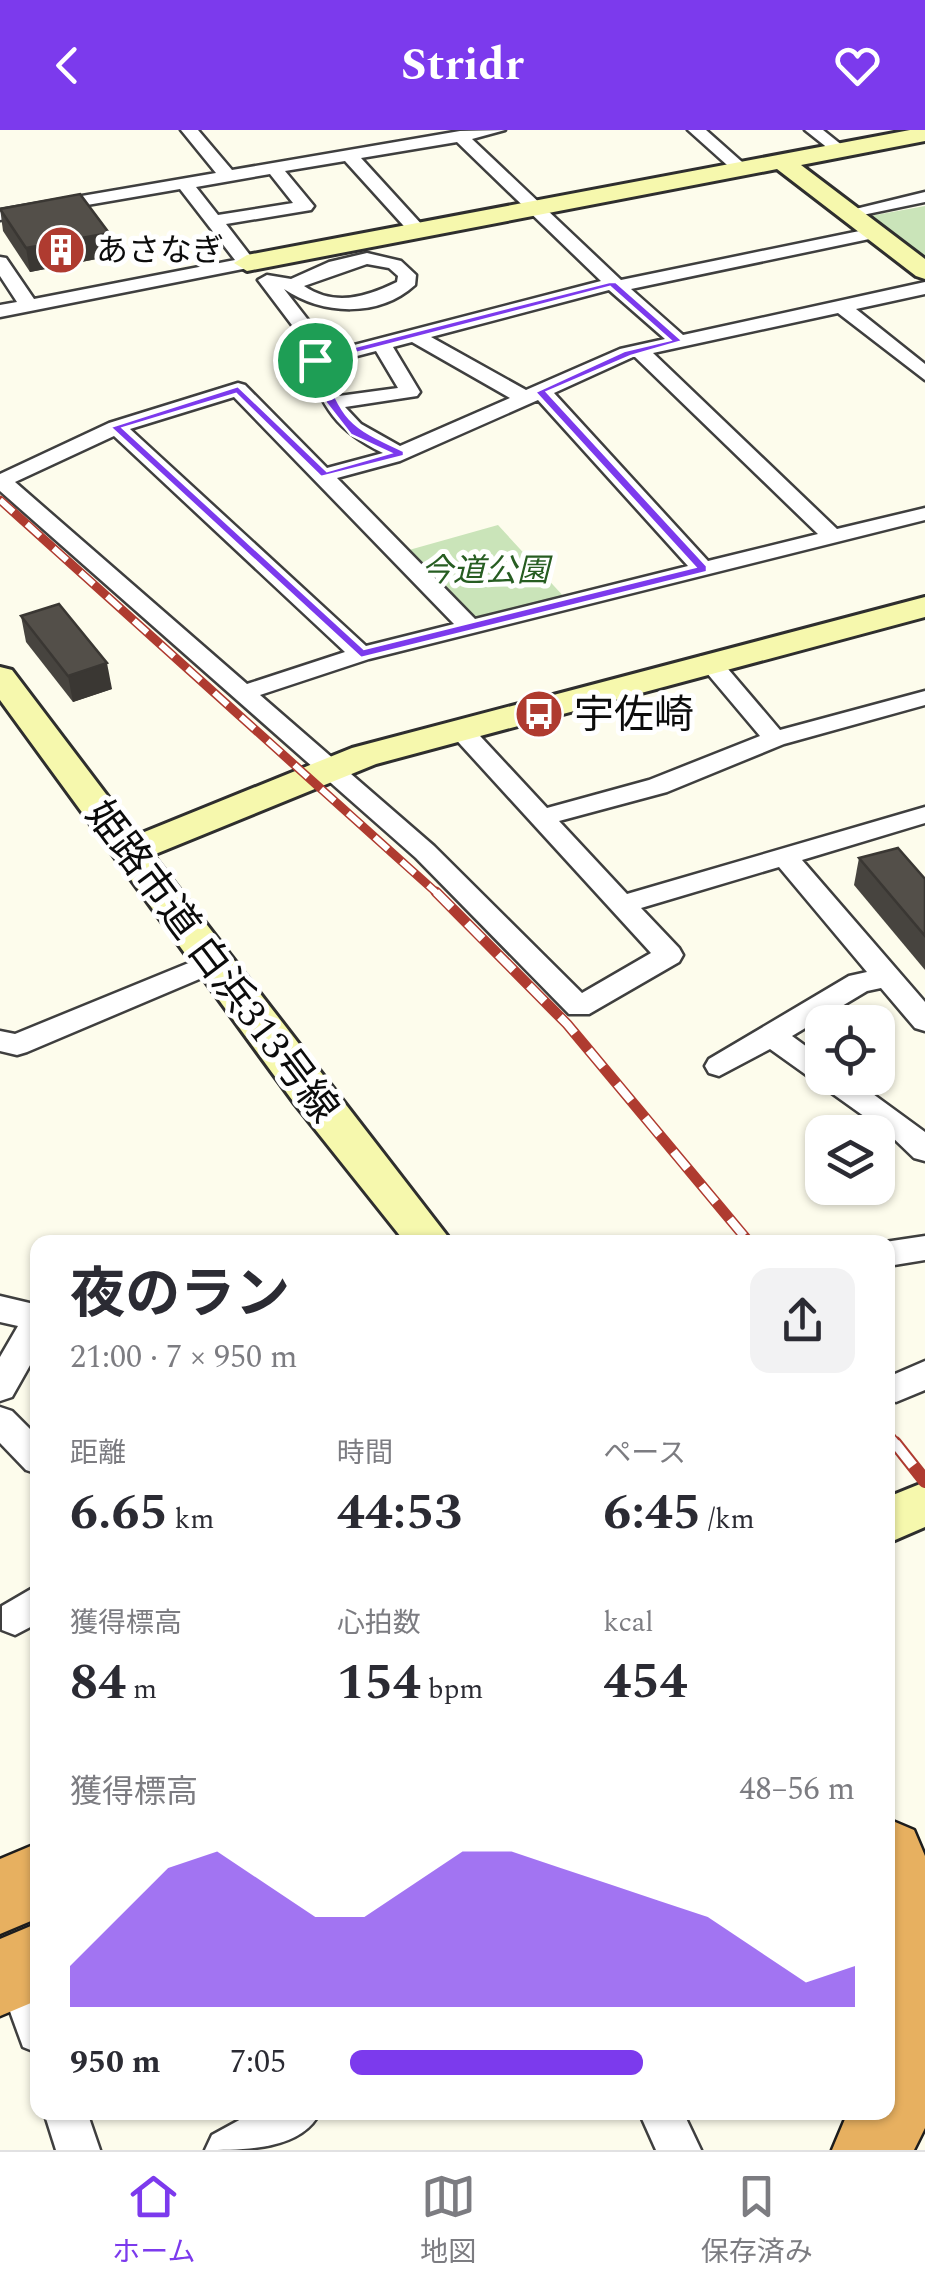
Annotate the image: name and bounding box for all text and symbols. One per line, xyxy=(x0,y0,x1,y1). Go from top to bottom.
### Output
text: Stridr xyxy=(401,31,524,100)
icon: back xyxy=(40,38,95,93)
icon: heart xyxy=(830,38,885,93)
building icon: あさなぎ xyxy=(35,224,87,276)
place label: あさなぎ xyxy=(96,227,224,276)
pin xyxy=(273,318,358,403)
icon: arrive xyxy=(288,333,343,388)
park label: 今道公園 xyxy=(421,547,553,596)
place label: 宇佐崎 xyxy=(574,686,694,747)
bus stop icon: 宇佐崎 xyxy=(513,688,565,740)
street label: 姫路市道 白浜313号線 xyxy=(69,788,353,1137)
map controls xyxy=(805,1005,895,1205)
button: locate xyxy=(805,1005,895,1095)
button: layers xyxy=(805,1115,895,1205)
text: 夜のラン xyxy=(70,1254,290,1337)
button: share xyxy=(750,1268,855,1373)
text: 21:00 · 7 × 950 m xyxy=(70,1333,298,1382)
text: 距離 xyxy=(70,1432,126,1475)
text: 時間 xyxy=(337,1432,393,1475)
text: ペース xyxy=(603,1432,686,1475)
text: 6.65 xyxy=(70,1475,168,1551)
text: 44:53 xyxy=(337,1475,462,1551)
text: 6:45 xyxy=(603,1475,701,1551)
text: km xyxy=(168,1498,214,1541)
text: /km xyxy=(701,1498,755,1541)
text: kcal xyxy=(603,1601,654,1644)
text: 獲得標高 xyxy=(70,1602,182,1645)
text: 心拍数 xyxy=(337,1602,421,1645)
text: 454 xyxy=(603,1644,687,1720)
text: 84 xyxy=(70,1645,126,1721)
text: 154 xyxy=(337,1645,421,1721)
text: m xyxy=(126,1668,157,1711)
text: bpm xyxy=(421,1668,483,1711)
text: 48–56 m xyxy=(739,1765,855,1814)
text: 獲得標高 xyxy=(70,1768,198,1817)
text: 950 m xyxy=(70,2038,161,2087)
text: 7:05 xyxy=(230,2038,286,2087)
tab: ホーム xyxy=(112,2169,195,2274)
tab: 地図 xyxy=(420,2169,476,2274)
tab: 保存済み xyxy=(701,2169,813,2274)

